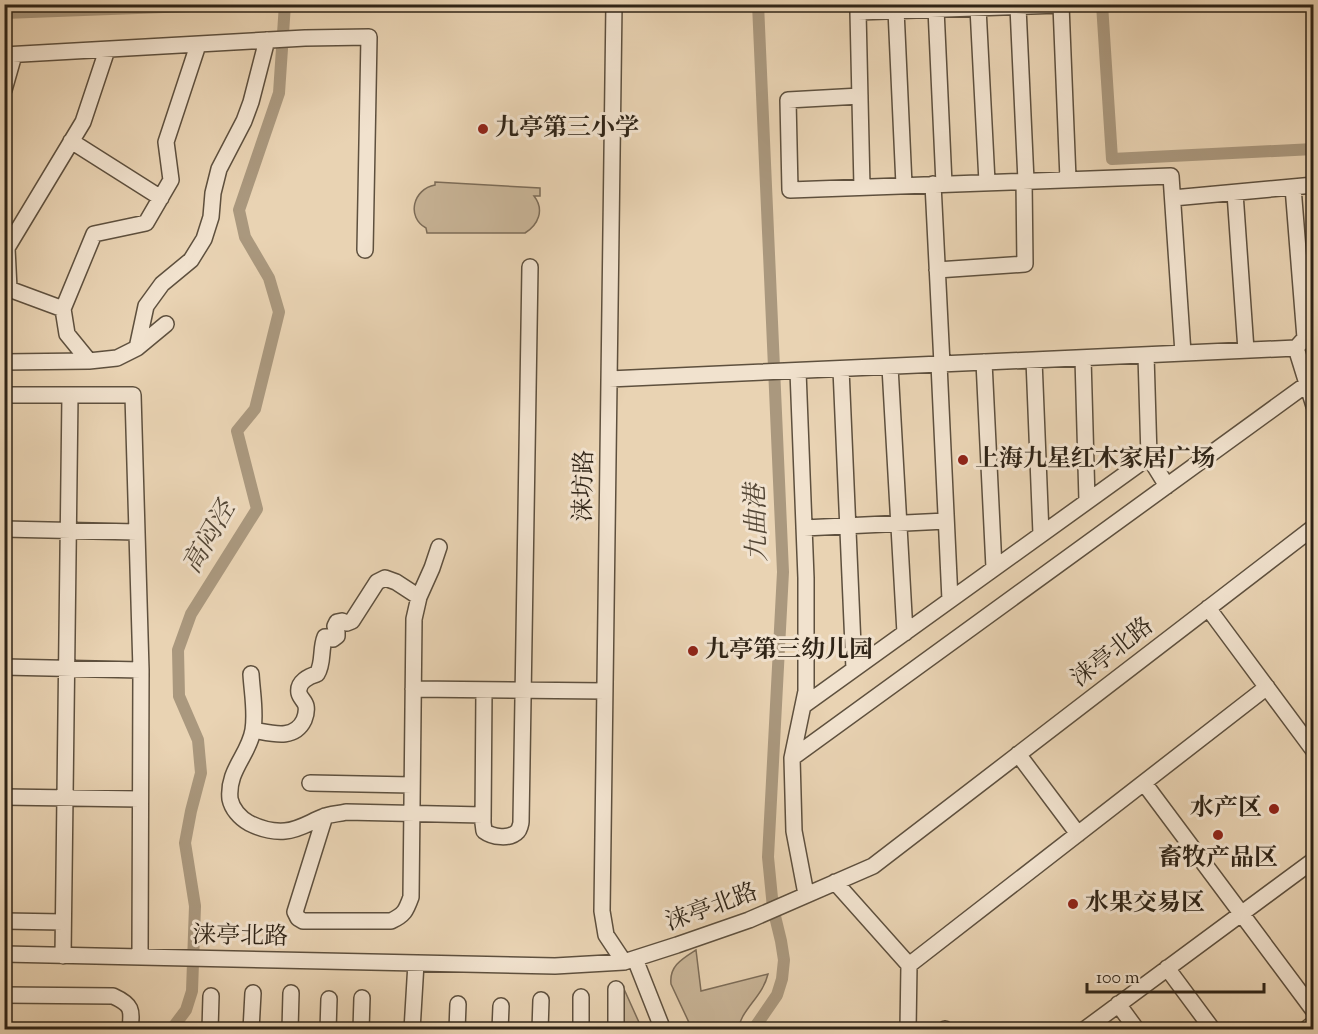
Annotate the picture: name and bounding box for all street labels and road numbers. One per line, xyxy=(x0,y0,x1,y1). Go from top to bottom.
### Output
street label: 涞坊路 xyxy=(567,450,603,522)
street label: 涞亭北路 xyxy=(1065,610,1161,696)
street label: 涞亭北路 xyxy=(661,876,763,940)
street label: 涞亭北路 xyxy=(192,919,288,955)

